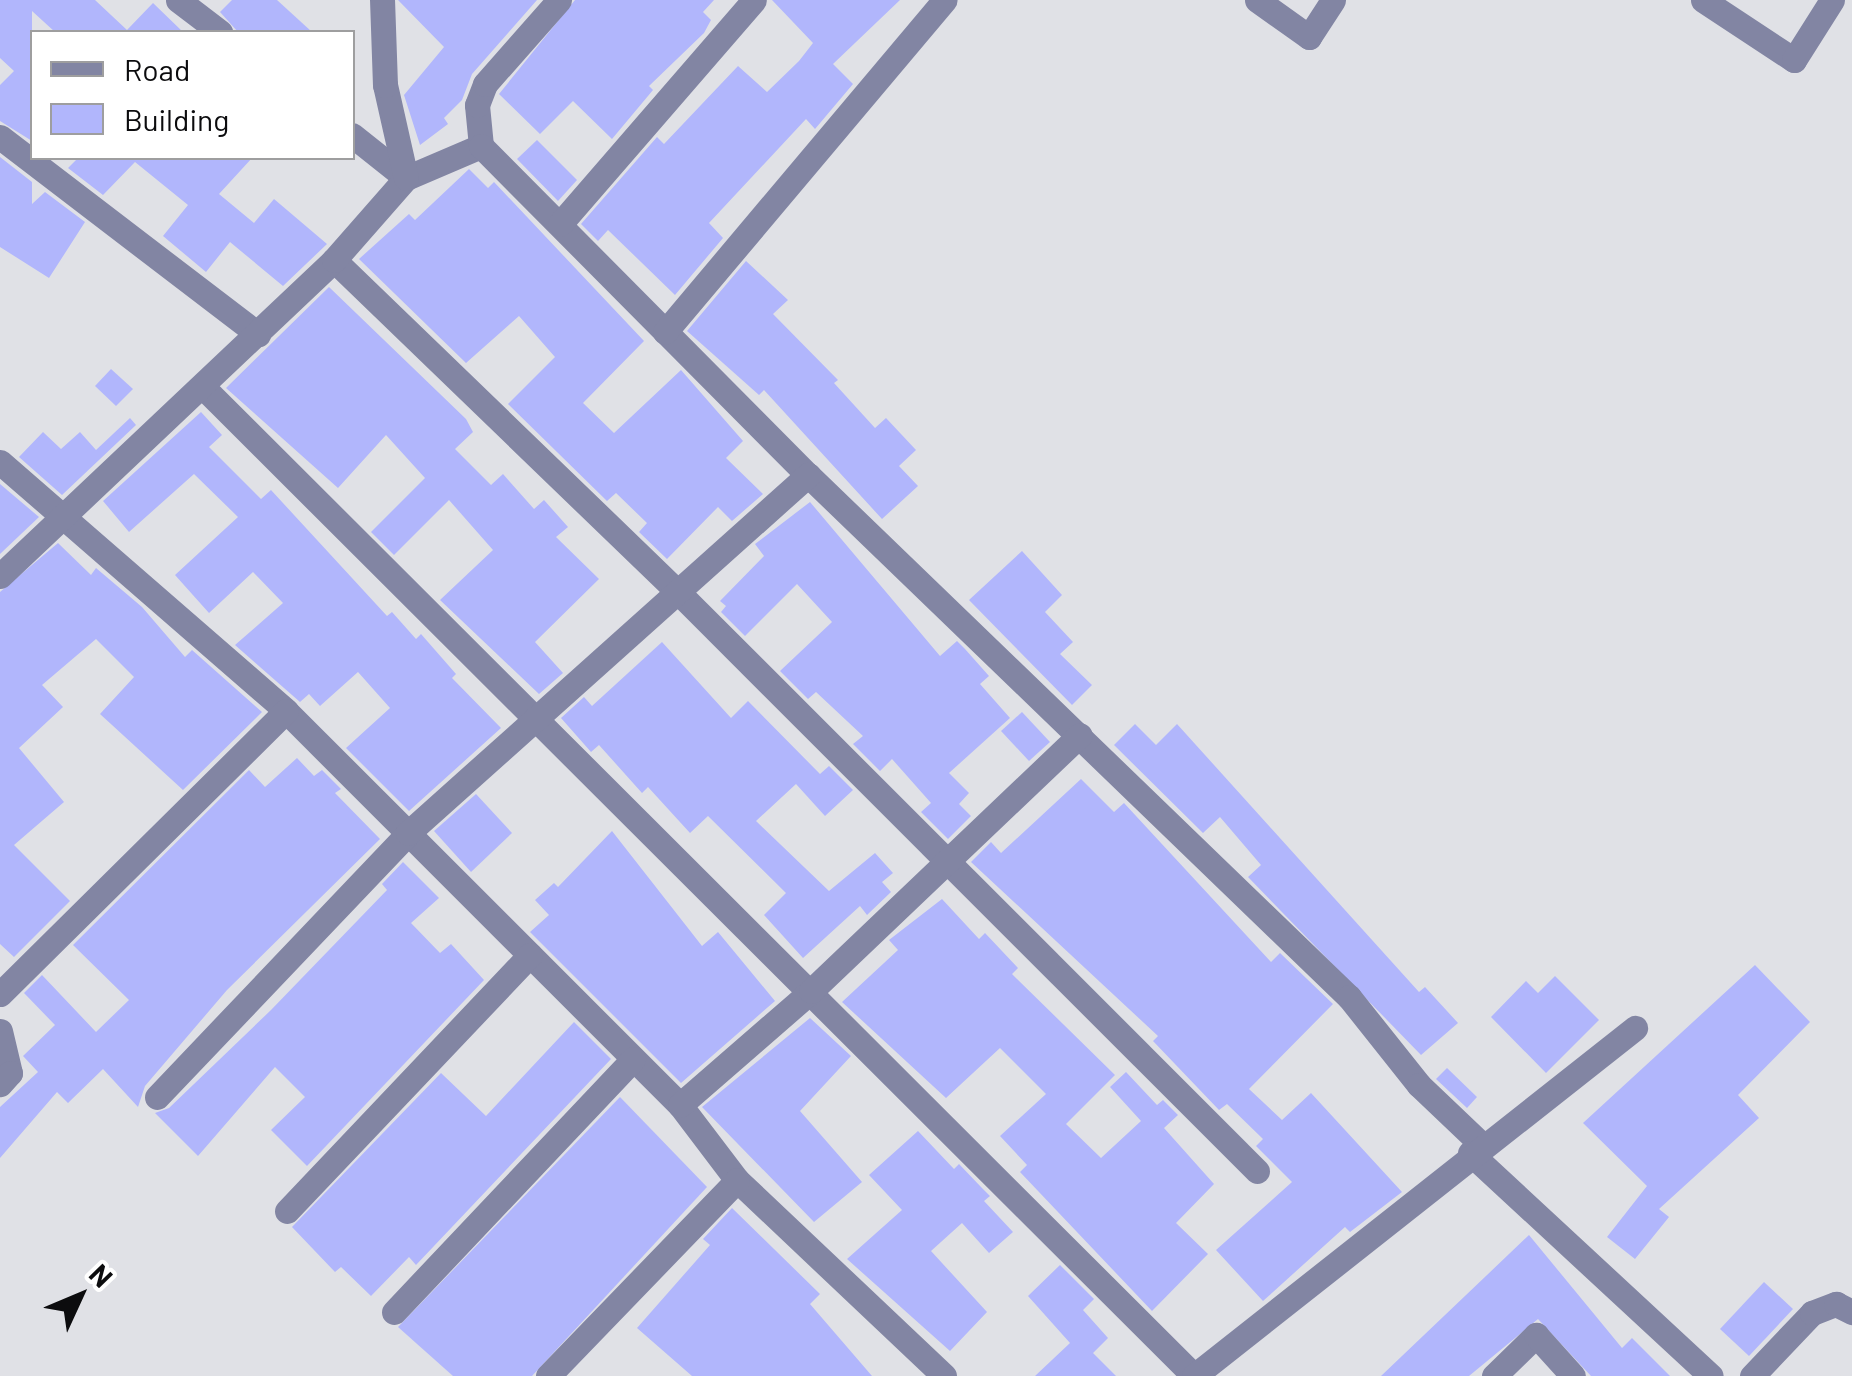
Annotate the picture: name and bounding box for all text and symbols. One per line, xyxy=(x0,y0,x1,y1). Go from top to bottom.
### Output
legend xyxy=(30,30,355,160)
text: Road xyxy=(124,51,190,87)
text: Building xyxy=(124,101,229,137)
north arrow xyxy=(30,1246,130,1346)
text: N xyxy=(83,1257,120,1294)

